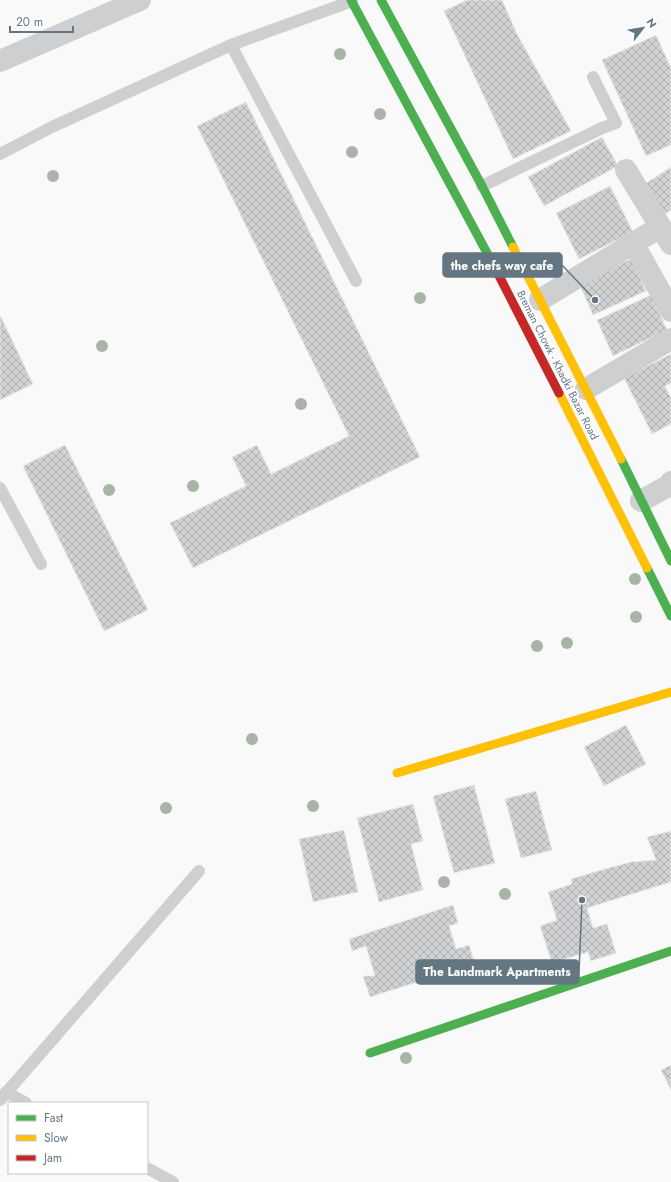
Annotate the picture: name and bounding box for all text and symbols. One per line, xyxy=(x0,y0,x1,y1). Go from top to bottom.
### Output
scale bar xyxy=(10,8,73,34)
north arrow xyxy=(623,8,663,48)
text: 20 m xyxy=(16,13,43,31)
text: N xyxy=(642,15,661,31)
callout: the chefs way cafe xyxy=(443,253,562,277)
text: the chefs way cafe xyxy=(451,257,553,275)
street label: Breman Chowk - Khadki Bazar Road xyxy=(513,287,603,443)
callout: The Landmark Apartments xyxy=(416,960,579,984)
text: The Landmark Apartments xyxy=(423,963,571,981)
legend xyxy=(8,1102,148,1174)
text: Fast xyxy=(44,1109,63,1127)
text: Slow xyxy=(44,1129,69,1147)
text: Jam xyxy=(42,1149,62,1167)

